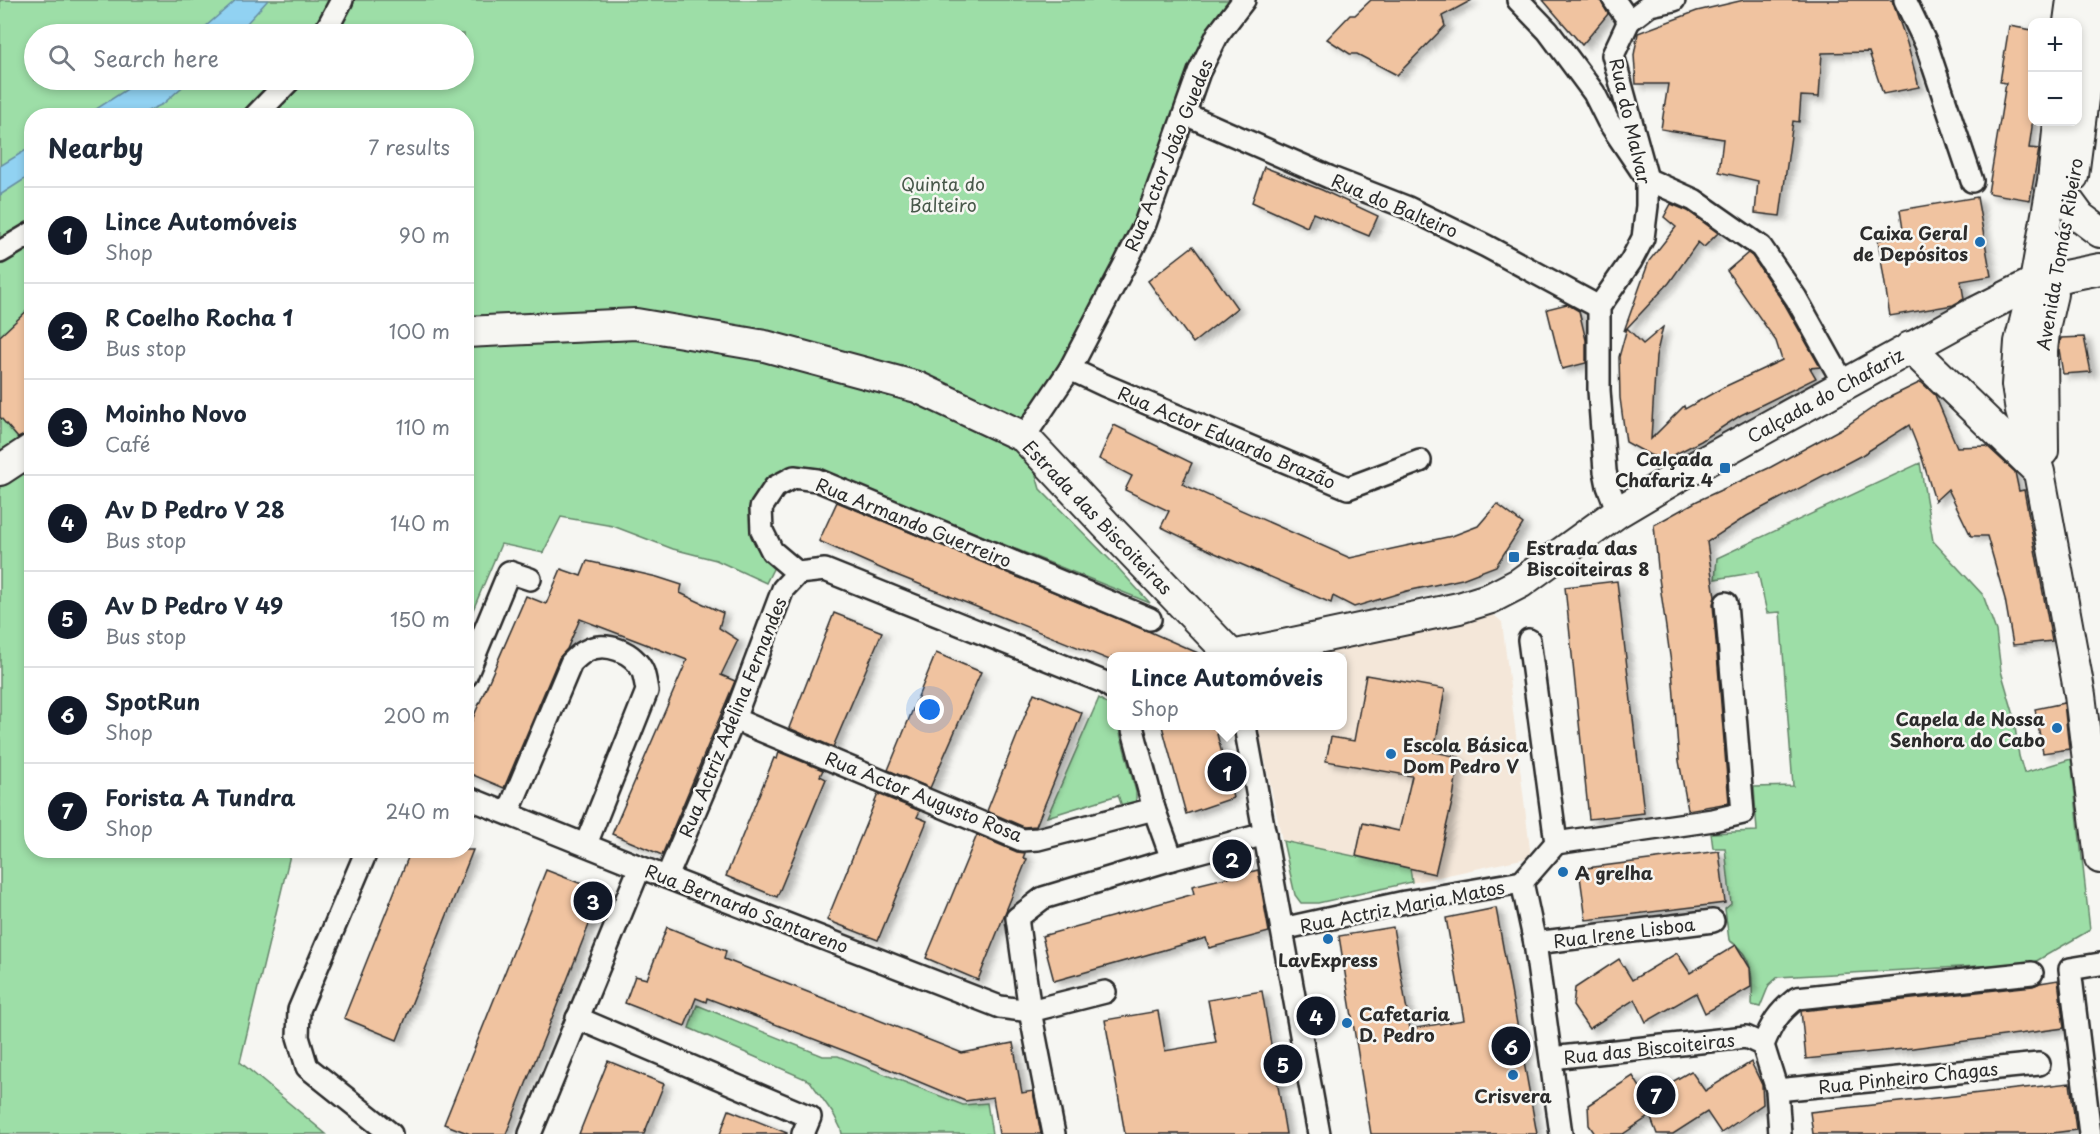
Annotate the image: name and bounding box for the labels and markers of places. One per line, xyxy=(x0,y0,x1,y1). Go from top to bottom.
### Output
place label: Caixa Geral de Depósitos xyxy=(1853,219,1968,267)
marker: Caixa Geral de Depósitos xyxy=(1973,235,1987,249)
place label: Calçada Chafariz 4 xyxy=(1615,445,1713,493)
marker: Calçada Chafariz 4 xyxy=(1718,461,1732,475)
place label: Estrada das Biscoiteiras 8 xyxy=(1526,534,1649,582)
marker: Estrada das Biscoiteiras 8 xyxy=(1507,550,1521,564)
place label: Capela de Nossa Senhora do Cabo xyxy=(1890,705,2045,753)
marker: Capela de Nossa Senhora do Cabo xyxy=(2050,721,2064,735)
place label: Escola Básica Dom Pedro V xyxy=(1403,731,1529,779)
marker: Escola Básica Dom Pedro V xyxy=(1384,747,1398,761)
pin: 1 xyxy=(1208,750,1246,794)
pin: 2 xyxy=(1212,836,1252,882)
place label: A grelha xyxy=(1575,859,1653,886)
marker: A grelha xyxy=(1556,865,1570,879)
pin: 3 xyxy=(574,878,612,924)
marker: LavExpress xyxy=(1321,932,1335,946)
place label: LavExpress xyxy=(1278,946,1378,973)
pin: 4 xyxy=(1296,994,1336,1038)
place label: Cafetaria D. Pedro xyxy=(1359,1000,1450,1048)
marker: Cafetaria D. Pedro xyxy=(1340,1016,1354,1030)
pin: 6 xyxy=(1492,1024,1530,1068)
pin: 5 xyxy=(1264,1042,1302,1086)
marker: Crisvera xyxy=(1506,1068,1520,1082)
pin: 7 xyxy=(1636,1072,1676,1118)
place label: Crisvera xyxy=(1474,1082,1552,1109)

